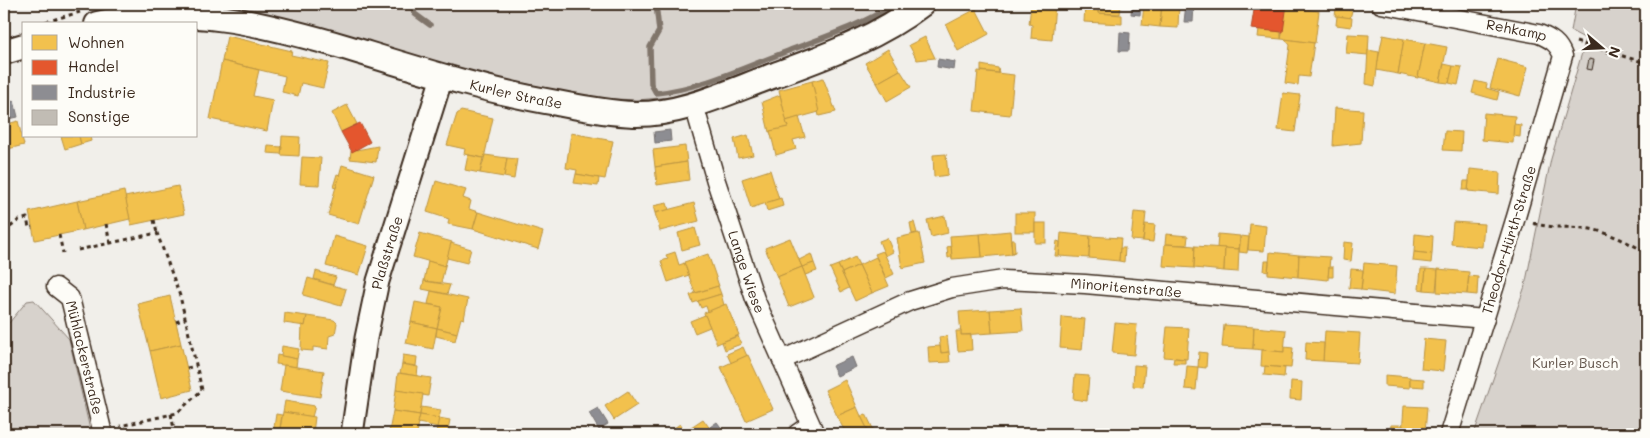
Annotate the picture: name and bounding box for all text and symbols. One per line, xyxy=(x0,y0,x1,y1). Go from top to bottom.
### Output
street label: Rehkamp xyxy=(1485,14,1551,45)
legend xyxy=(22,22,198,138)
north arrow xyxy=(1578,22,1628,72)
text: Wohnen xyxy=(68,32,124,52)
text: N xyxy=(1604,44,1625,61)
text: Handel xyxy=(68,56,119,76)
street label: Kurler Straße xyxy=(468,74,564,113)
text: Industrie xyxy=(68,82,136,102)
text: Sonstige xyxy=(68,106,130,126)
street label: Theodor-Hürth-Straße xyxy=(1477,163,1540,317)
street label: Plaßstraße xyxy=(367,213,407,291)
street label: Lange Wiese xyxy=(724,228,770,316)
street label: Minoritenstraße xyxy=(1070,273,1183,301)
street label: Mühlackerstraße xyxy=(62,298,108,416)
park label: Kurler Busch xyxy=(1532,353,1618,372)

